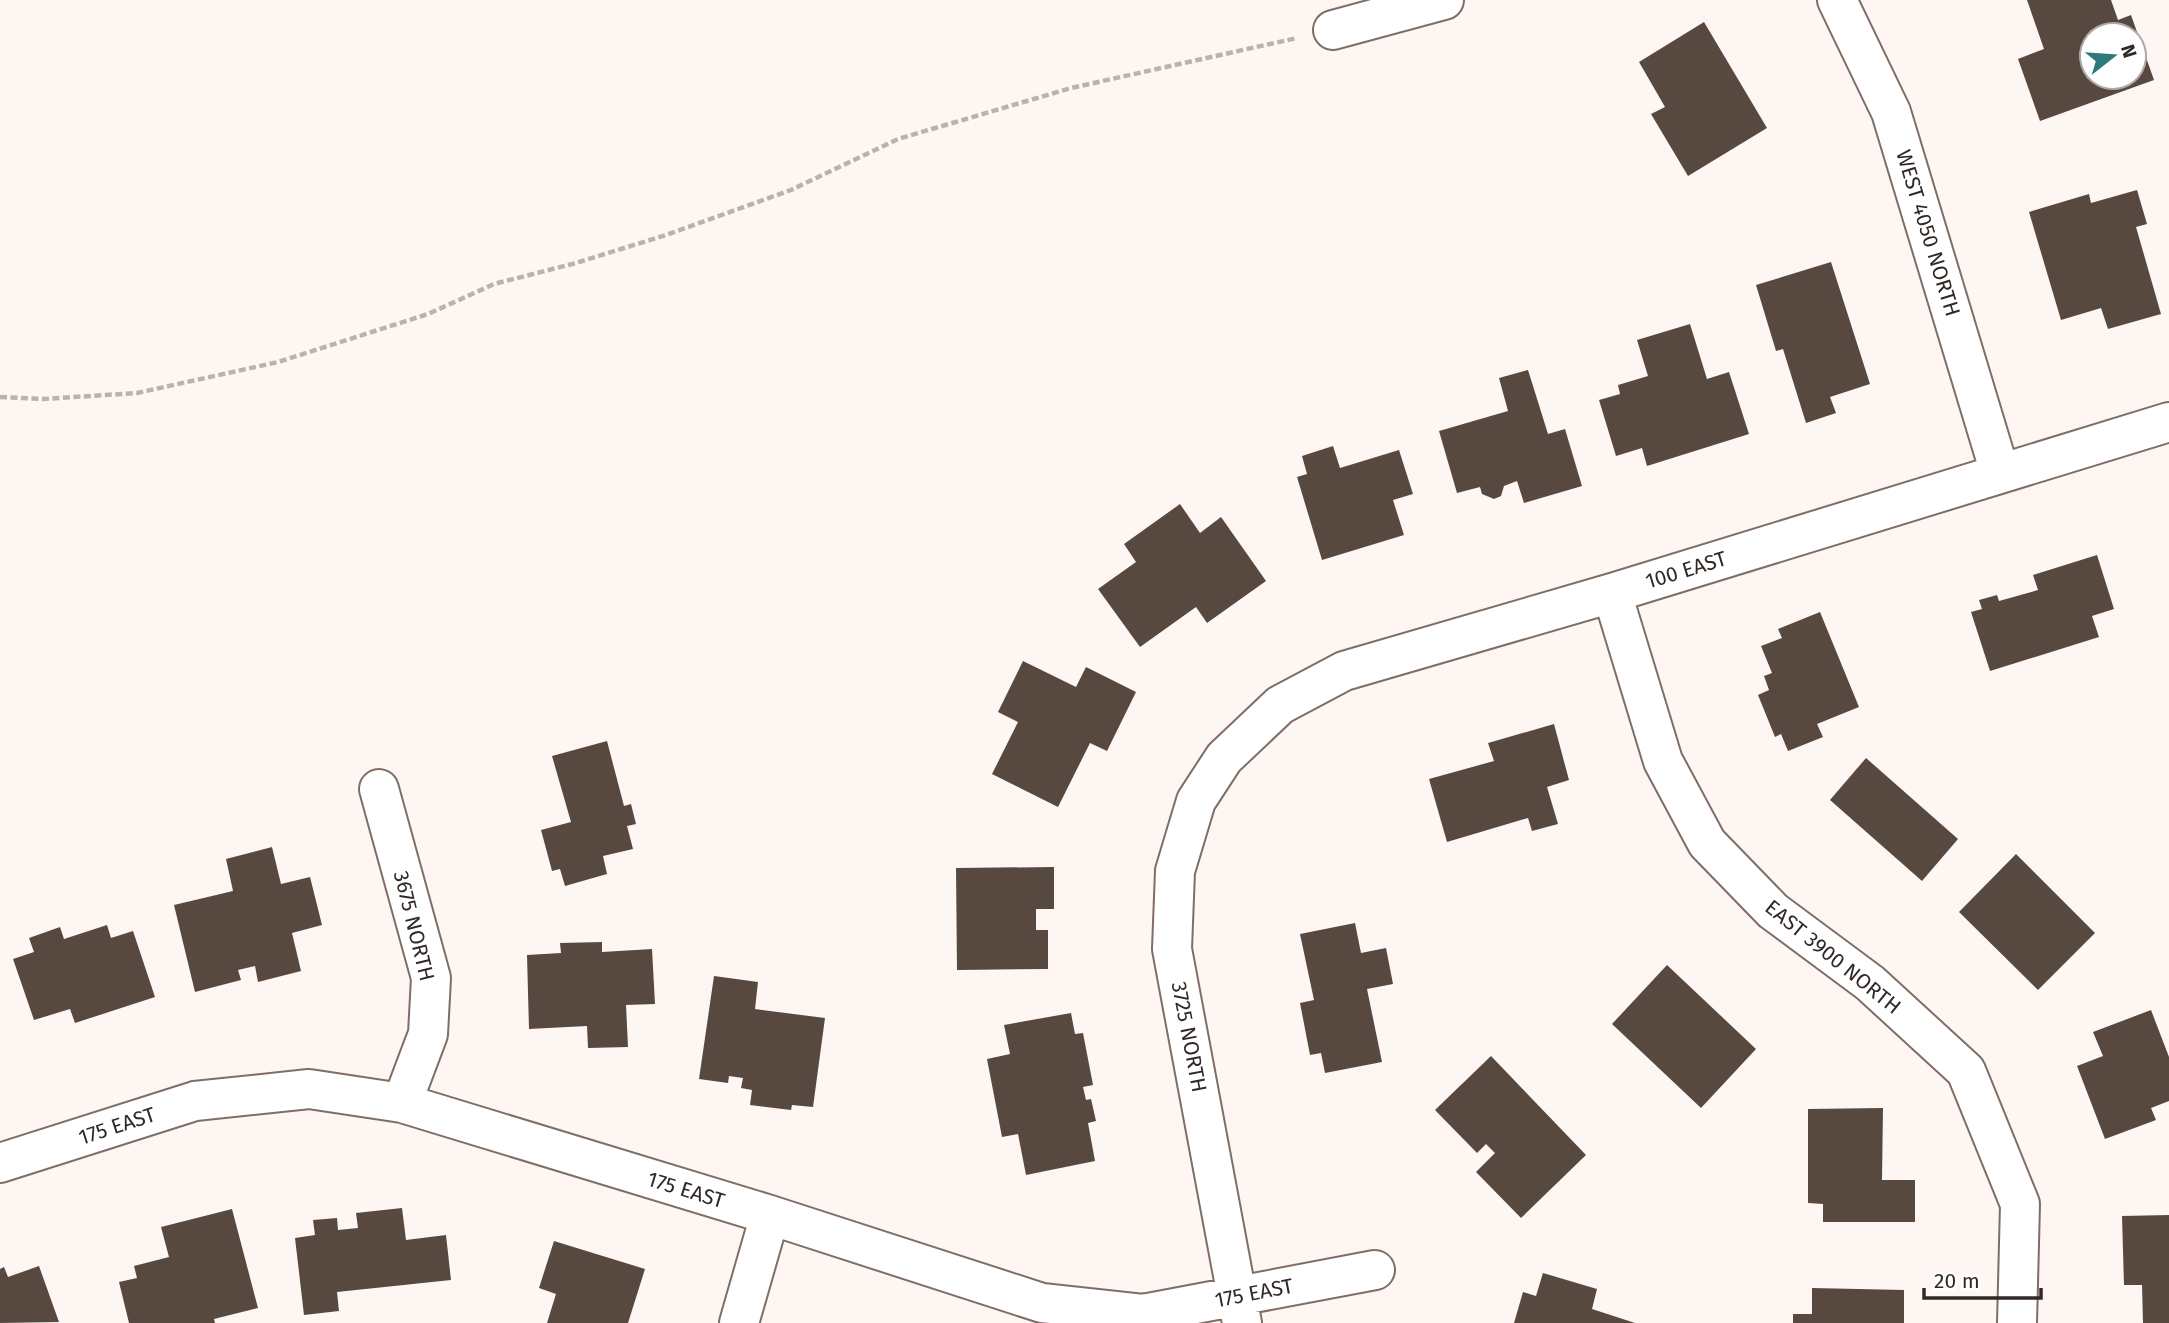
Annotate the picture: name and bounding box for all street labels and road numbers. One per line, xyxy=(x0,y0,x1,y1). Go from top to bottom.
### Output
street label: WEST 4050 NORTH xyxy=(1890,147,1966,319)
street label: 100 EAST xyxy=(1642,545,1730,595)
street label: 3675 NORTH xyxy=(388,868,440,984)
street label: EAST 3900 NORTH xyxy=(1760,894,1906,1020)
street label: 3725 NORTH xyxy=(1166,979,1212,1095)
street label: 175 EAST xyxy=(75,1101,159,1151)
street label: 175 EAST xyxy=(644,1166,728,1214)
street label: 175 EAST xyxy=(1213,1273,1296,1313)

